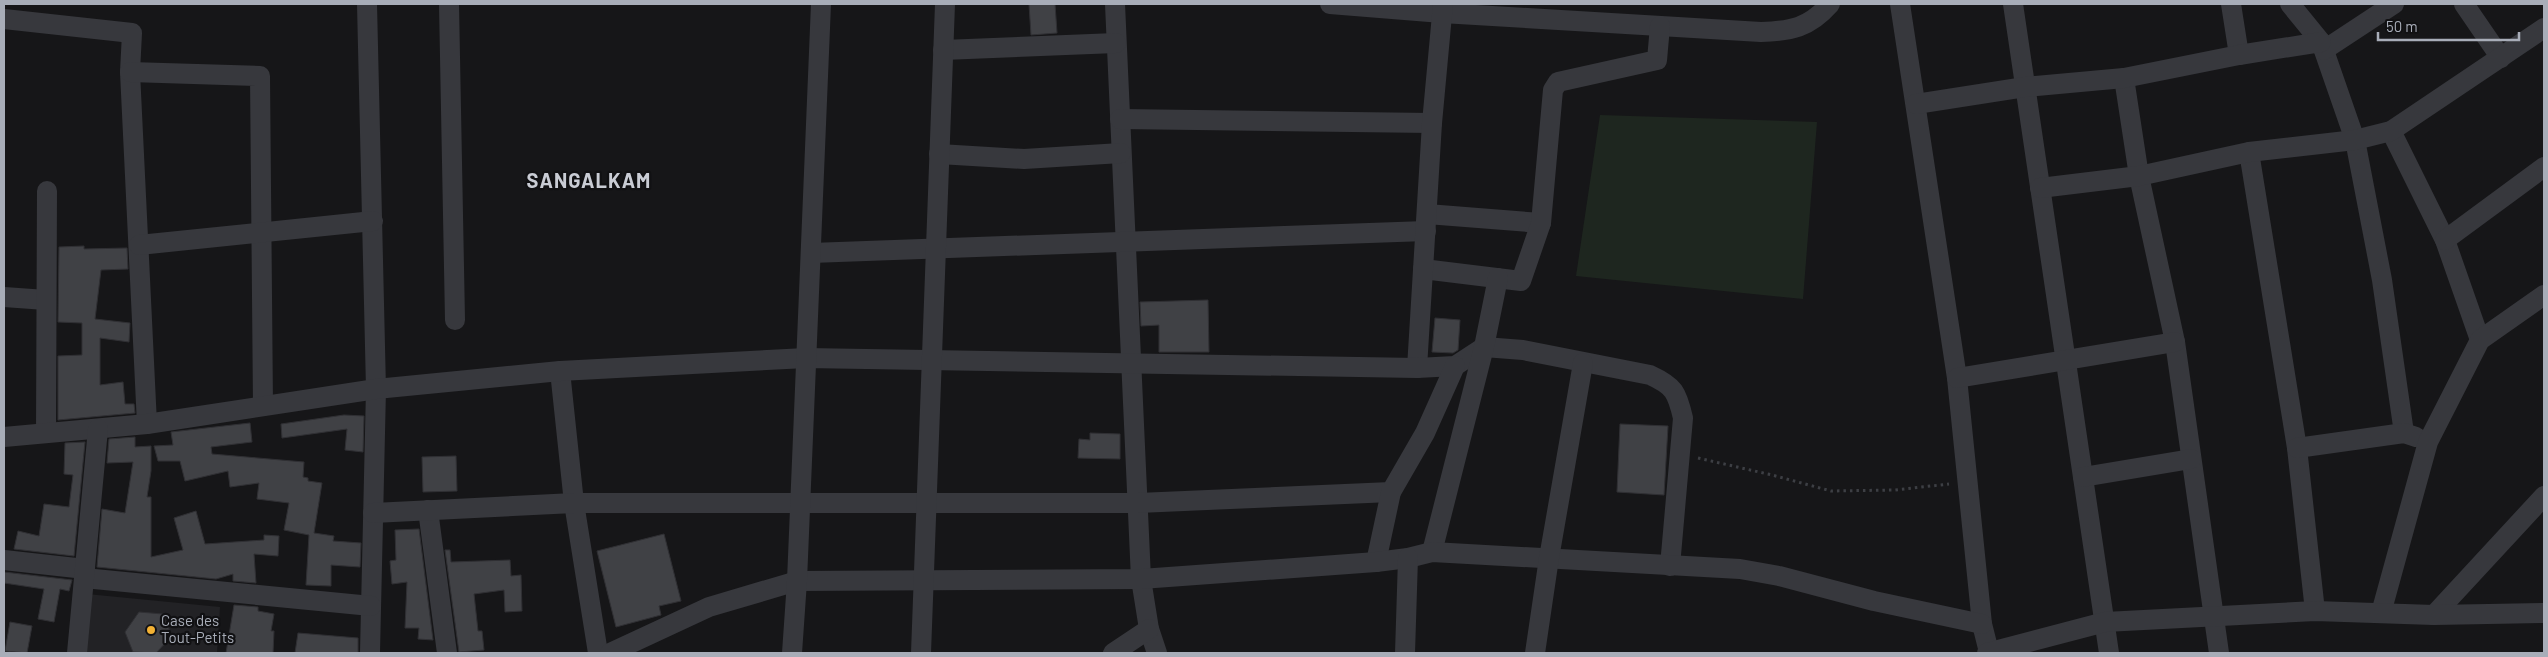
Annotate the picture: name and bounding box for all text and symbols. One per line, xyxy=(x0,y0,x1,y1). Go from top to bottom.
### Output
scale bar xyxy=(2378,10,2519,42)
text: 50 m xyxy=(2386,17,2418,35)
district label: SANGALKAM xyxy=(527,168,651,192)
place label: Case des Tout-Petits xyxy=(161,611,234,646)
marker: Case des Tout-Petits xyxy=(145,624,157,636)

